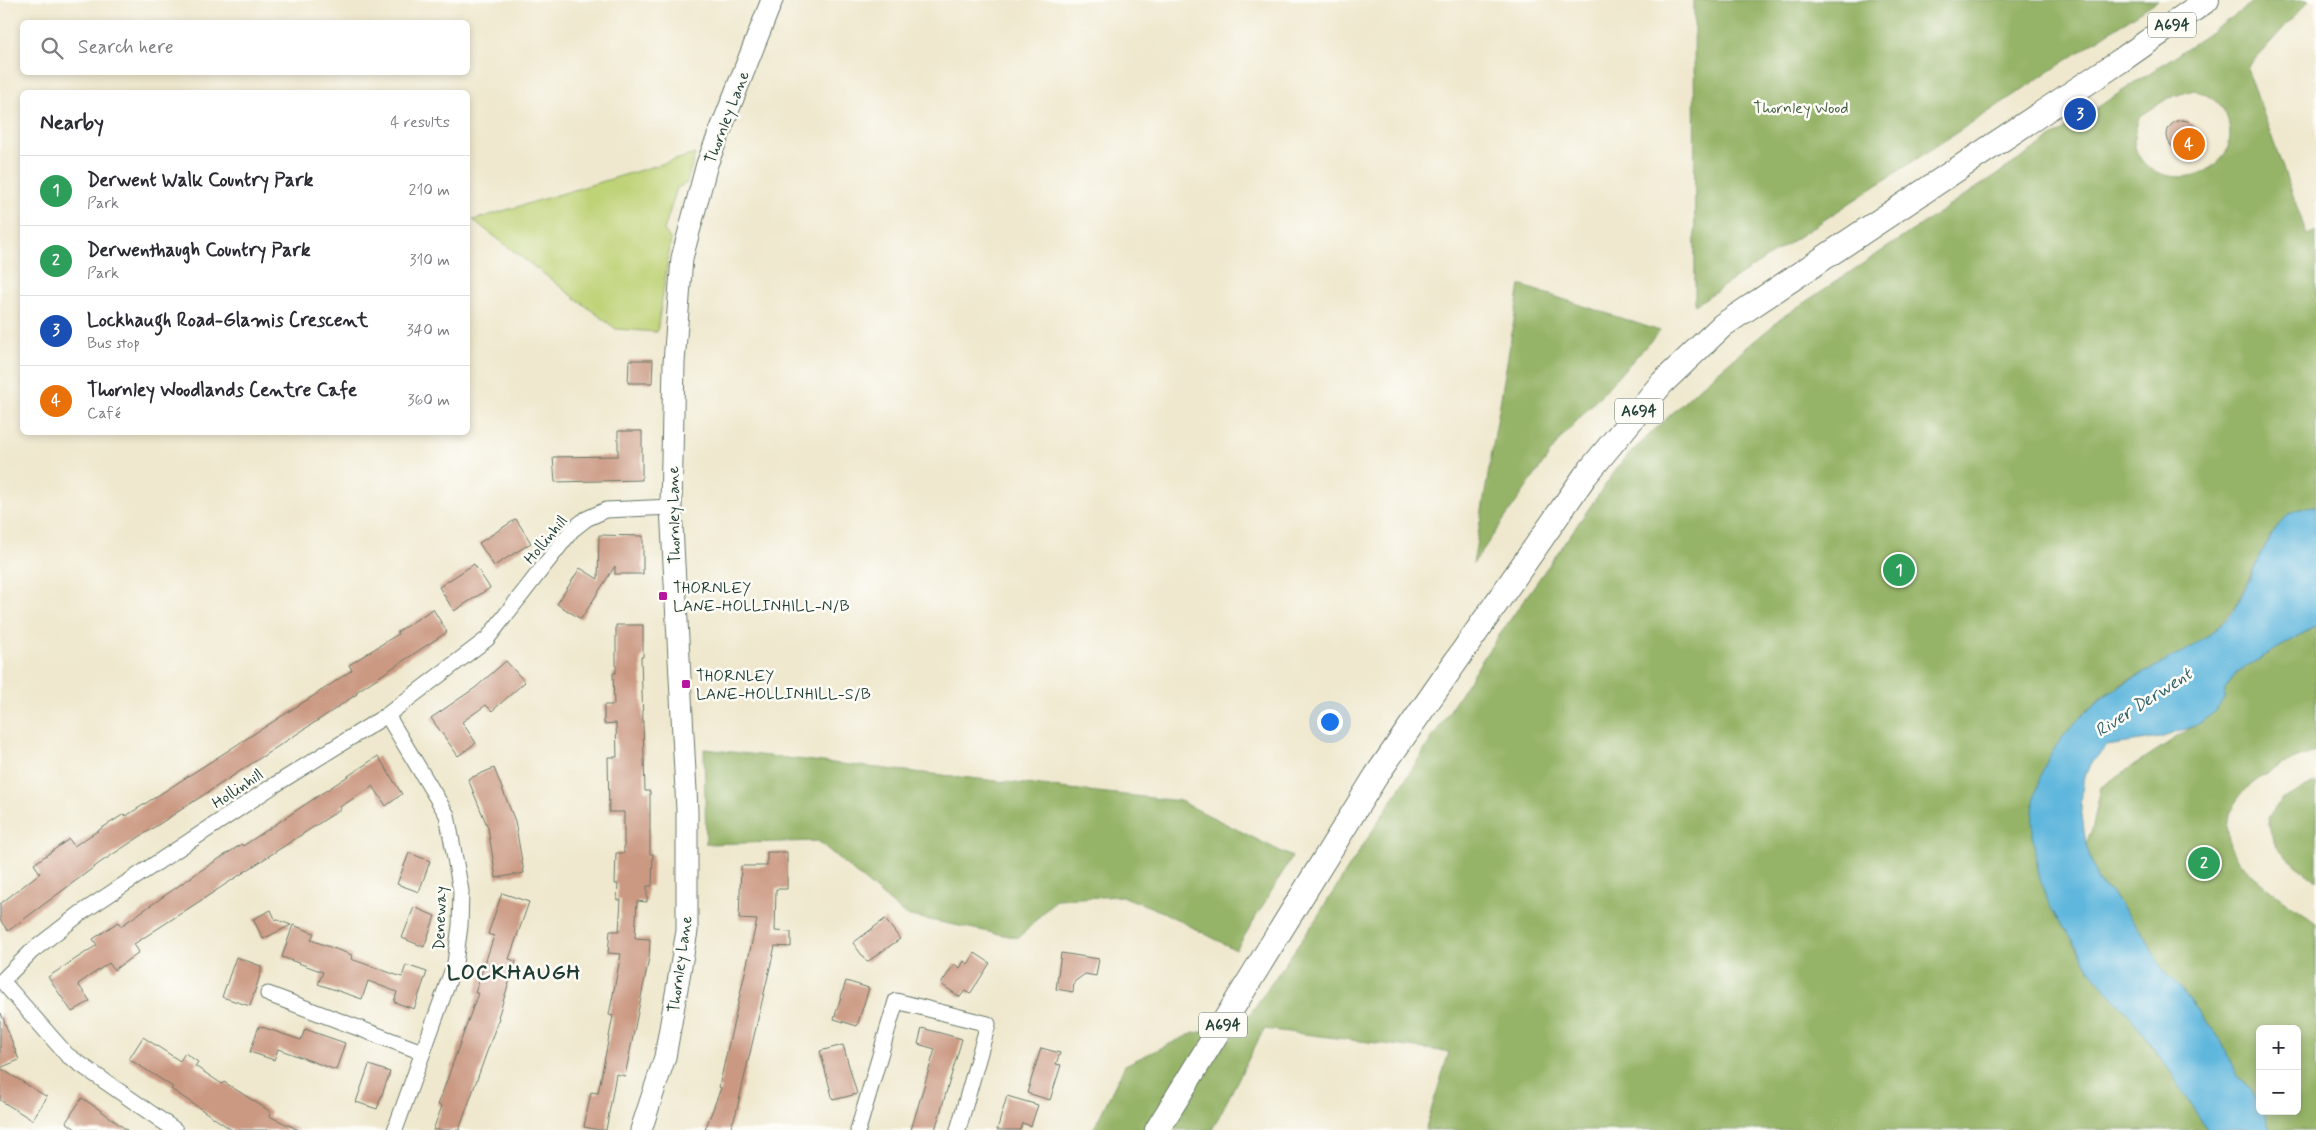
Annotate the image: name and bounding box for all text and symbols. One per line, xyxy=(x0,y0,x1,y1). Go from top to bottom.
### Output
road number: A694 xyxy=(2148,12,2196,38)
search box xyxy=(20,20,470,75)
icon: search xyxy=(38,34,66,62)
text: Search here xyxy=(78,35,174,60)
street label: Thornley Lane xyxy=(700,68,755,167)
pin: 3 xyxy=(2064,95,2096,133)
park label: Thornley Wood xyxy=(1753,98,1849,119)
text: Nearby xyxy=(40,109,104,137)
text: 4 results xyxy=(390,112,450,133)
pin: 4 xyxy=(2173,125,2205,163)
text: Derwent Walk Country Park xyxy=(87,168,313,193)
text: 1 xyxy=(52,180,60,201)
text: 210 m xyxy=(409,180,450,201)
text: Park xyxy=(87,193,119,214)
text: Derwenthaugh Country Park xyxy=(87,238,311,263)
text: 2 xyxy=(52,250,60,271)
text: 310 m xyxy=(409,250,450,271)
text: Park xyxy=(87,263,119,284)
text: Lockhaugh Road-Glamis Crescent xyxy=(87,308,368,333)
text: 3 xyxy=(52,320,60,341)
text: 340 m xyxy=(406,320,450,341)
text: Bus stop xyxy=(87,333,140,354)
text: Thornley Woodlands Centre Cafe xyxy=(87,378,357,403)
text: 4 xyxy=(51,390,61,411)
text: 360 m xyxy=(407,390,450,411)
road number: A694 xyxy=(1615,398,1663,424)
text: Café xyxy=(87,403,121,424)
street label: Thornley Lane xyxy=(663,465,686,564)
street label: Hollinhill xyxy=(520,511,573,569)
pin: 1 xyxy=(1883,551,1915,589)
place label: THORNLEY LANE-HOLLINHILL-N/B xyxy=(673,578,850,617)
marker: THORNLEY LANE-HOLLINHILL-N/B xyxy=(657,590,669,602)
water label: River Derwent xyxy=(2090,661,2199,743)
place label: THORNLEY LANE-HOLLINHILL-S/B xyxy=(696,666,871,705)
marker: THORNLEY LANE-HOLLINHILL-S/B xyxy=(680,678,692,690)
your location xyxy=(1317,709,1343,735)
street label: Hollinhill xyxy=(208,764,268,814)
pin: 2 xyxy=(2188,844,2220,882)
street label: Deneway xyxy=(429,886,452,950)
street label: Thornley Lane xyxy=(663,914,698,1014)
district label: LOCKHAUGH xyxy=(447,959,581,987)
road number: A694 xyxy=(1199,1012,1247,1038)
map controls xyxy=(2256,1025,2301,1115)
button: + xyxy=(2256,1025,2301,1070)
button: − xyxy=(2256,1070,2301,1115)

